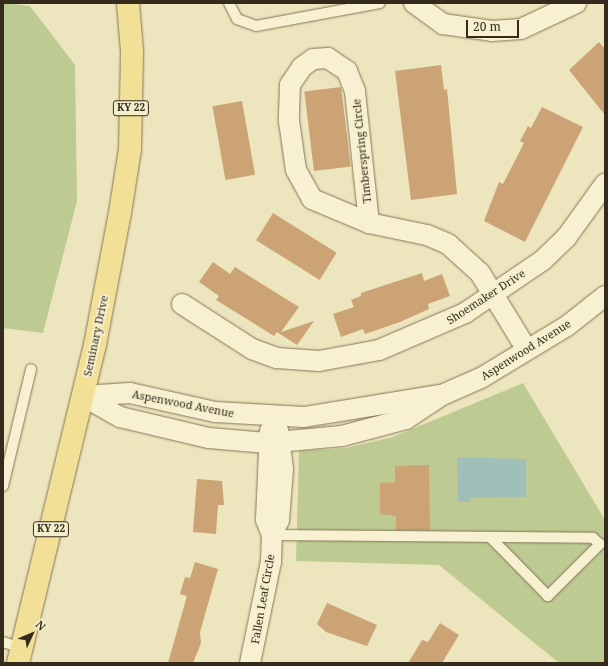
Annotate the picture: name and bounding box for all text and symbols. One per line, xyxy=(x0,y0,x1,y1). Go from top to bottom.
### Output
scale bar xyxy=(468,12,521,38)
text: 20 m xyxy=(473,18,501,35)
street label: Timberspring Circle xyxy=(350,98,374,204)
road number: KY 22 xyxy=(112,100,150,116)
street label: Shoemaker Drive xyxy=(444,267,528,327)
street label: Seminary Drive xyxy=(81,294,111,378)
street label: Aspenwood Avenue xyxy=(479,317,573,383)
street label: Aspenwood Avenue xyxy=(131,388,235,420)
road number: KY 22 xyxy=(32,521,70,537)
street label: Fallen Leaf Circle xyxy=(249,553,277,645)
north arrow xyxy=(12,614,52,654)
text: N xyxy=(33,617,49,634)

